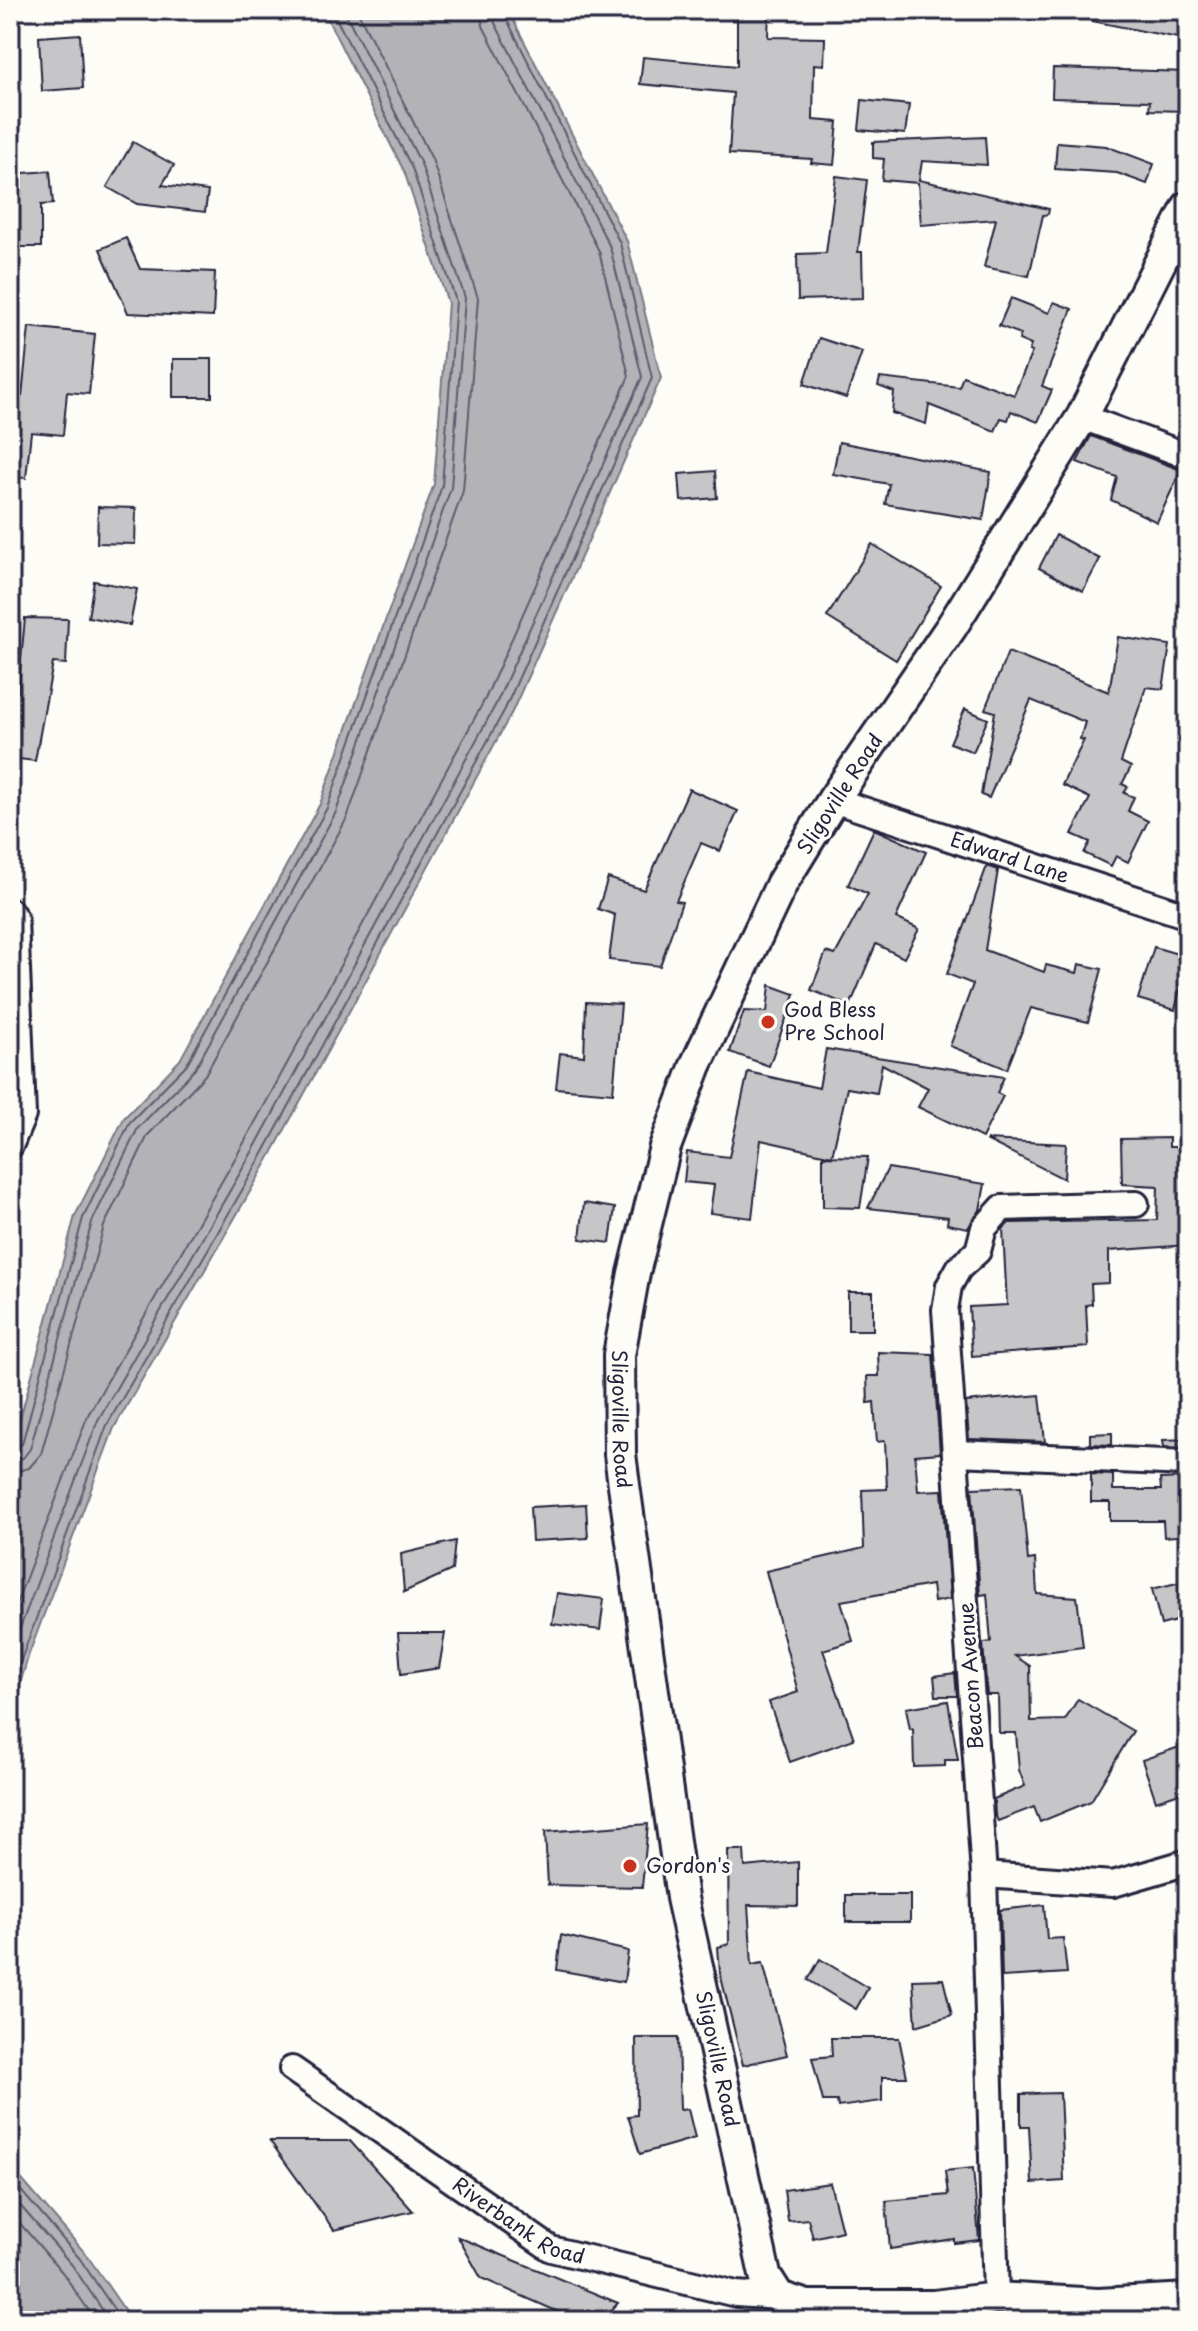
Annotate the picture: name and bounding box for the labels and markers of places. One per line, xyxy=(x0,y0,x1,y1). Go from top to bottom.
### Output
place label: God Bless Pre School xyxy=(784,994,885,1047)
marker: God Bless Pre School xyxy=(759,1013,777,1031)
place label: Gordon's xyxy=(646,1850,730,1880)
marker: Gordon's xyxy=(621,1857,639,1875)

